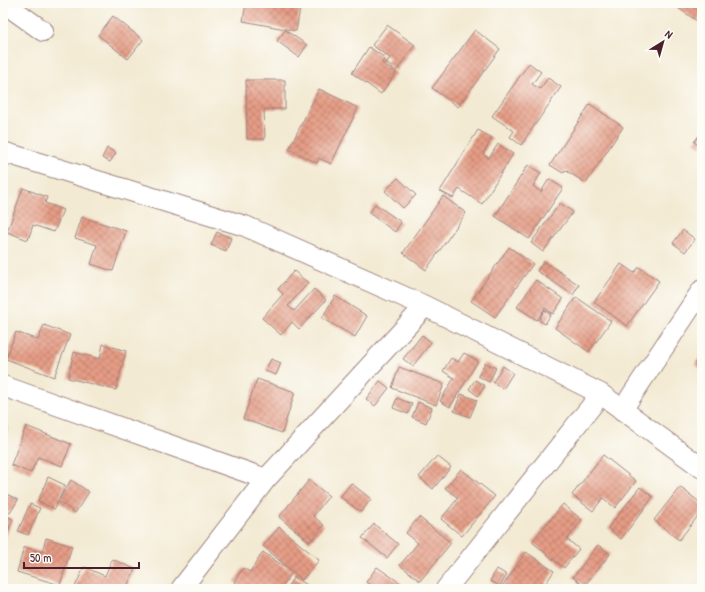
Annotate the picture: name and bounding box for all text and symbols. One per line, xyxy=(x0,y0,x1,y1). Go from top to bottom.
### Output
north arrow xyxy=(643,22,683,62)
text: N xyxy=(662,27,676,41)
scale bar xyxy=(24,544,139,570)
text: 50 m xyxy=(30,549,51,566)

